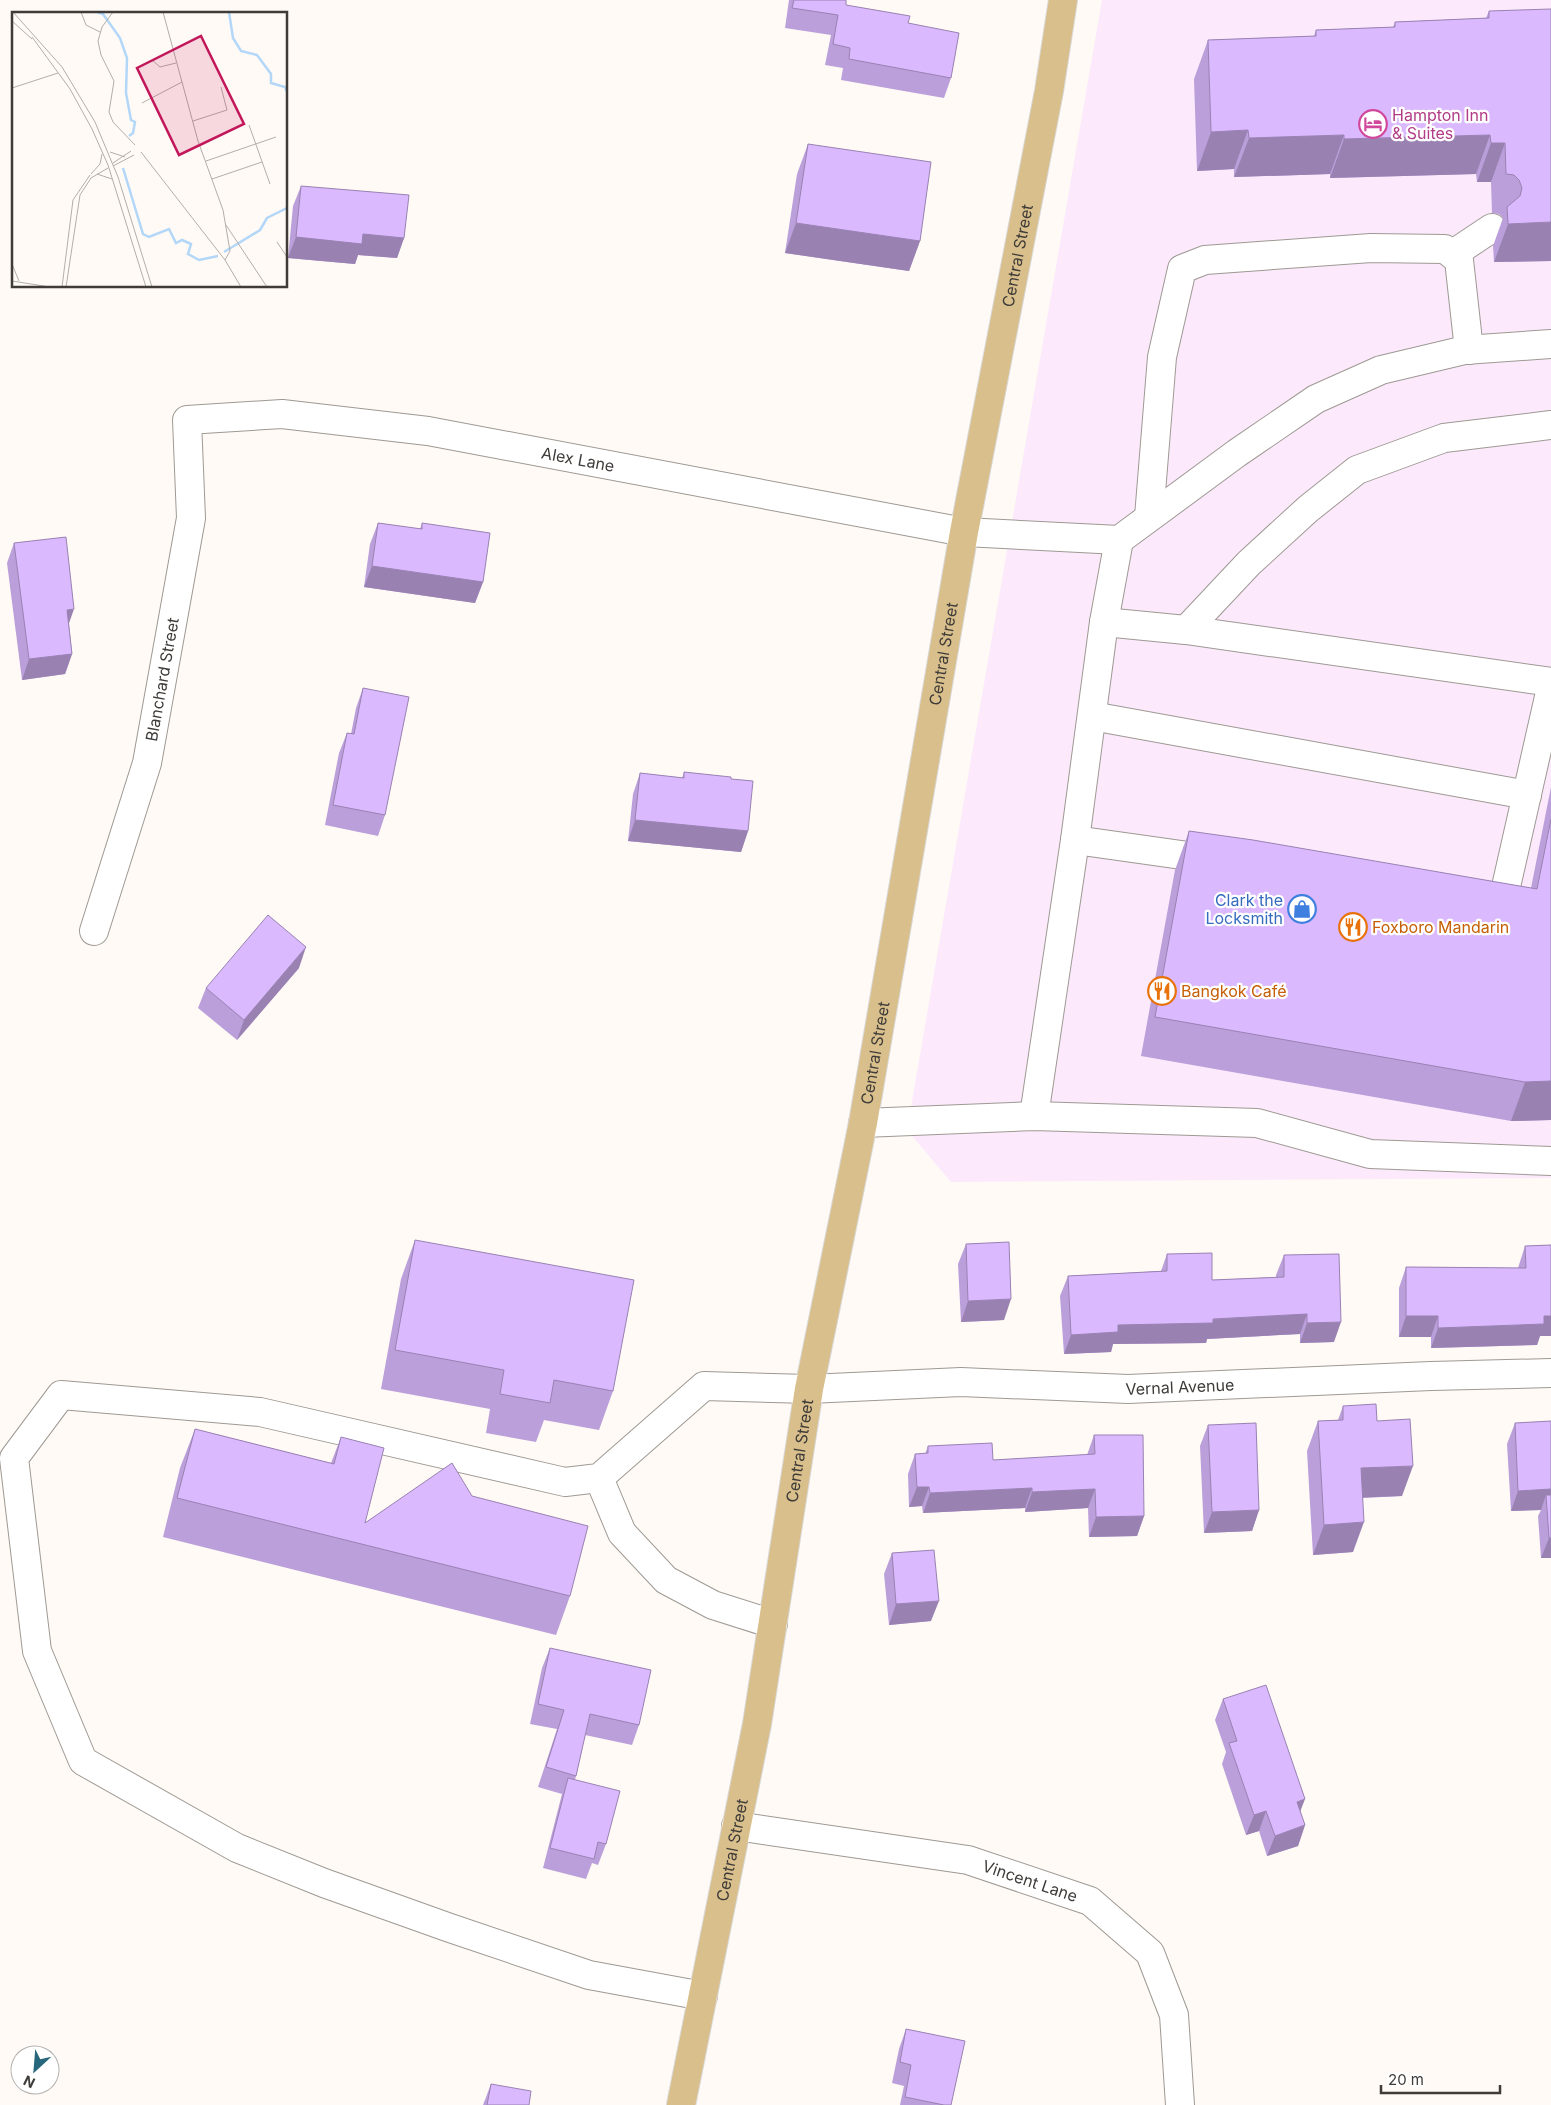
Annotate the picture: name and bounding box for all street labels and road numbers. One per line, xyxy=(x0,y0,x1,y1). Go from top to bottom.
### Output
street label: Central Street xyxy=(998,203,1037,309)
street label: Alex Lane xyxy=(540,443,616,476)
street label: Central Street xyxy=(925,601,962,707)
street label: Blanchard Street xyxy=(141,616,183,743)
street label: Central Street xyxy=(856,1000,894,1106)
street label: Vernal Avenue xyxy=(1125,1374,1235,1399)
street label: Central Street xyxy=(782,1398,817,1504)
street label: Central Street xyxy=(712,1797,752,1903)
street label: Vincent Lane xyxy=(980,1856,1080,1906)

